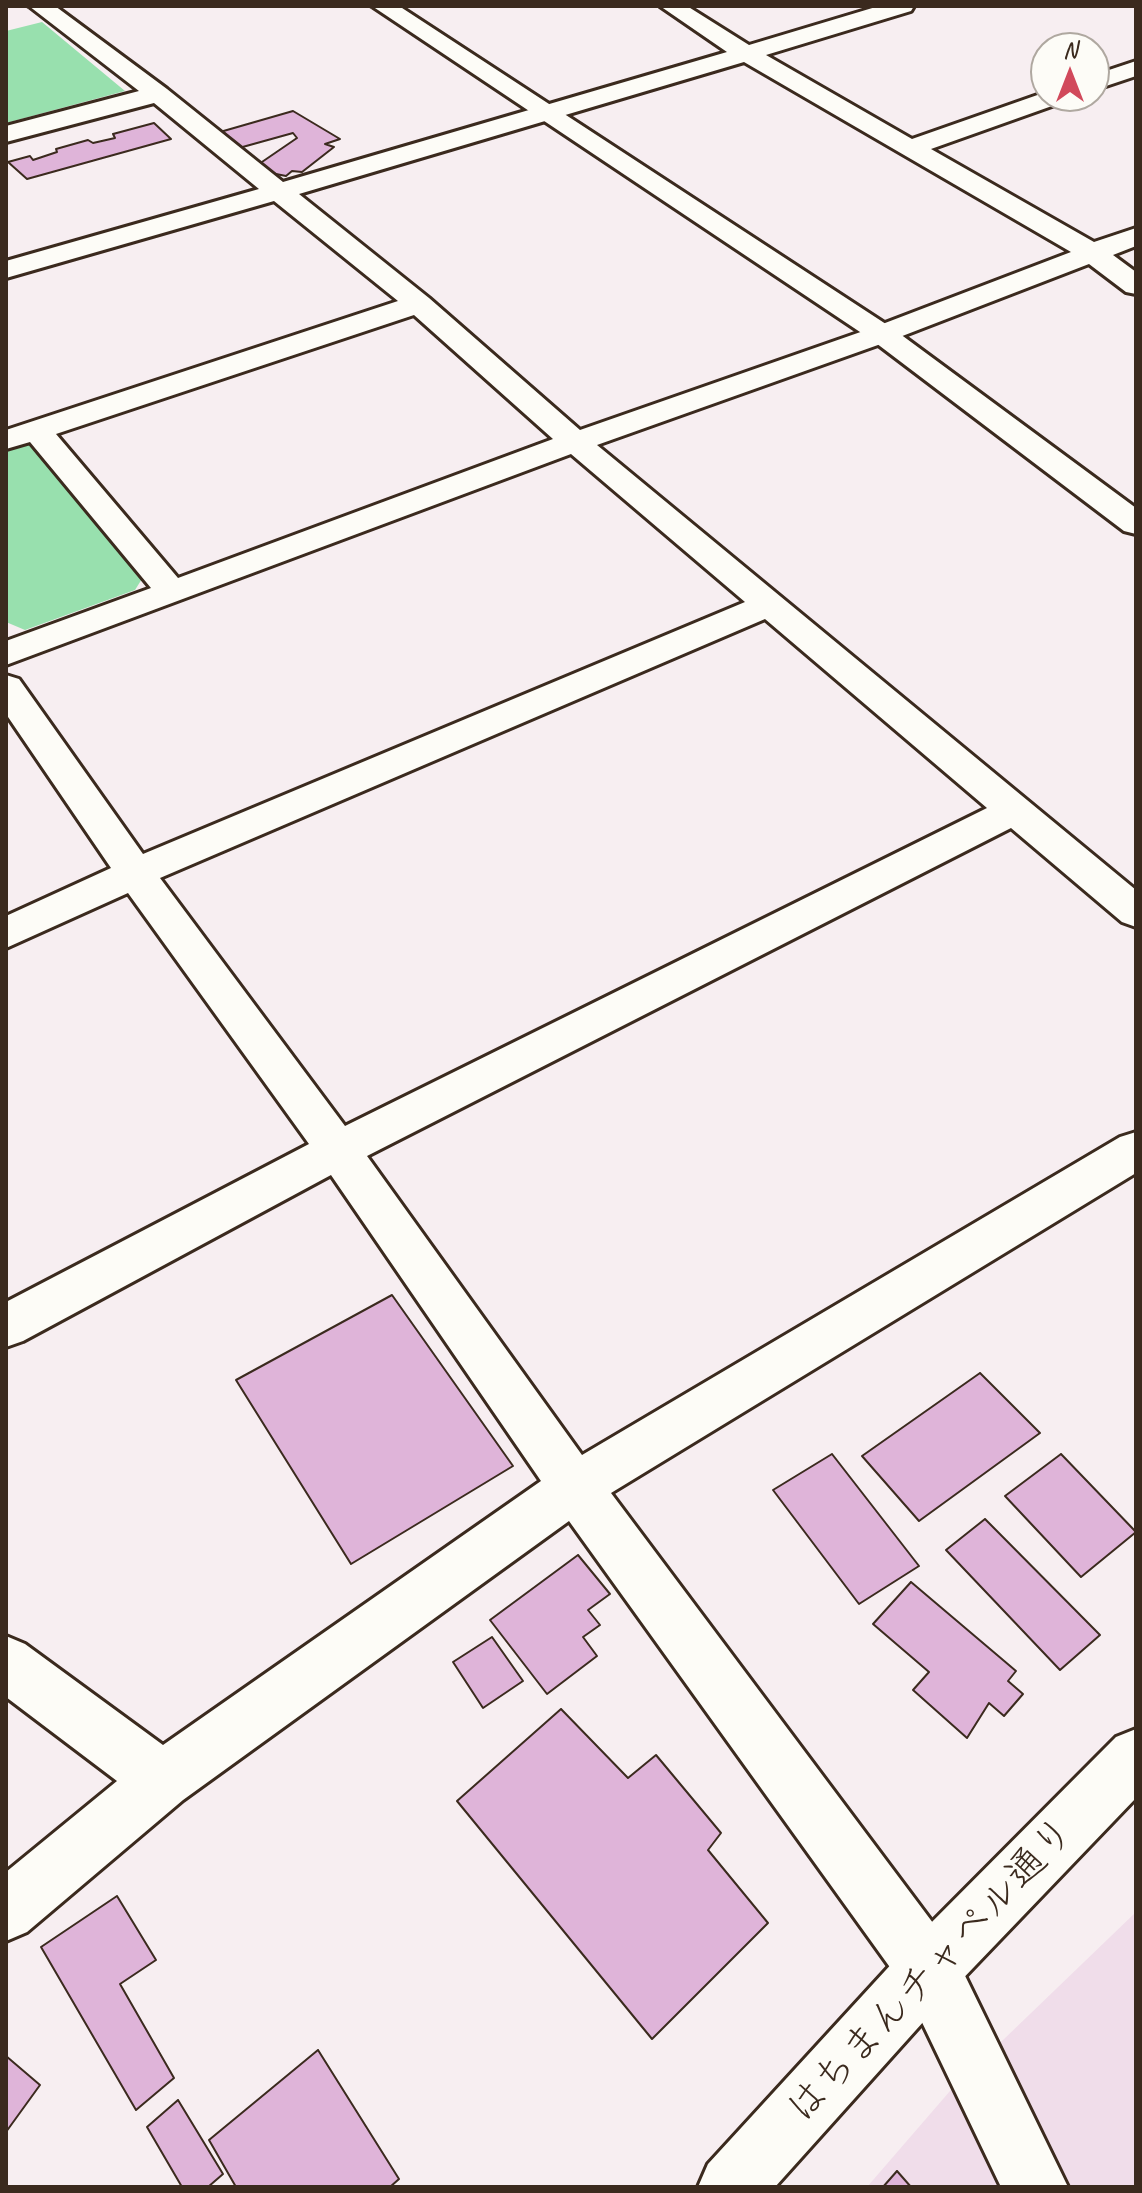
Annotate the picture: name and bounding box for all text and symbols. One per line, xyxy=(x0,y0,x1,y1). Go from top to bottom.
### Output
north arrow xyxy=(1030,32,1110,112)
text: N xyxy=(1063,36,1077,64)
street label: はちまんチャペル通り xyxy=(778,1808,1086,2134)

